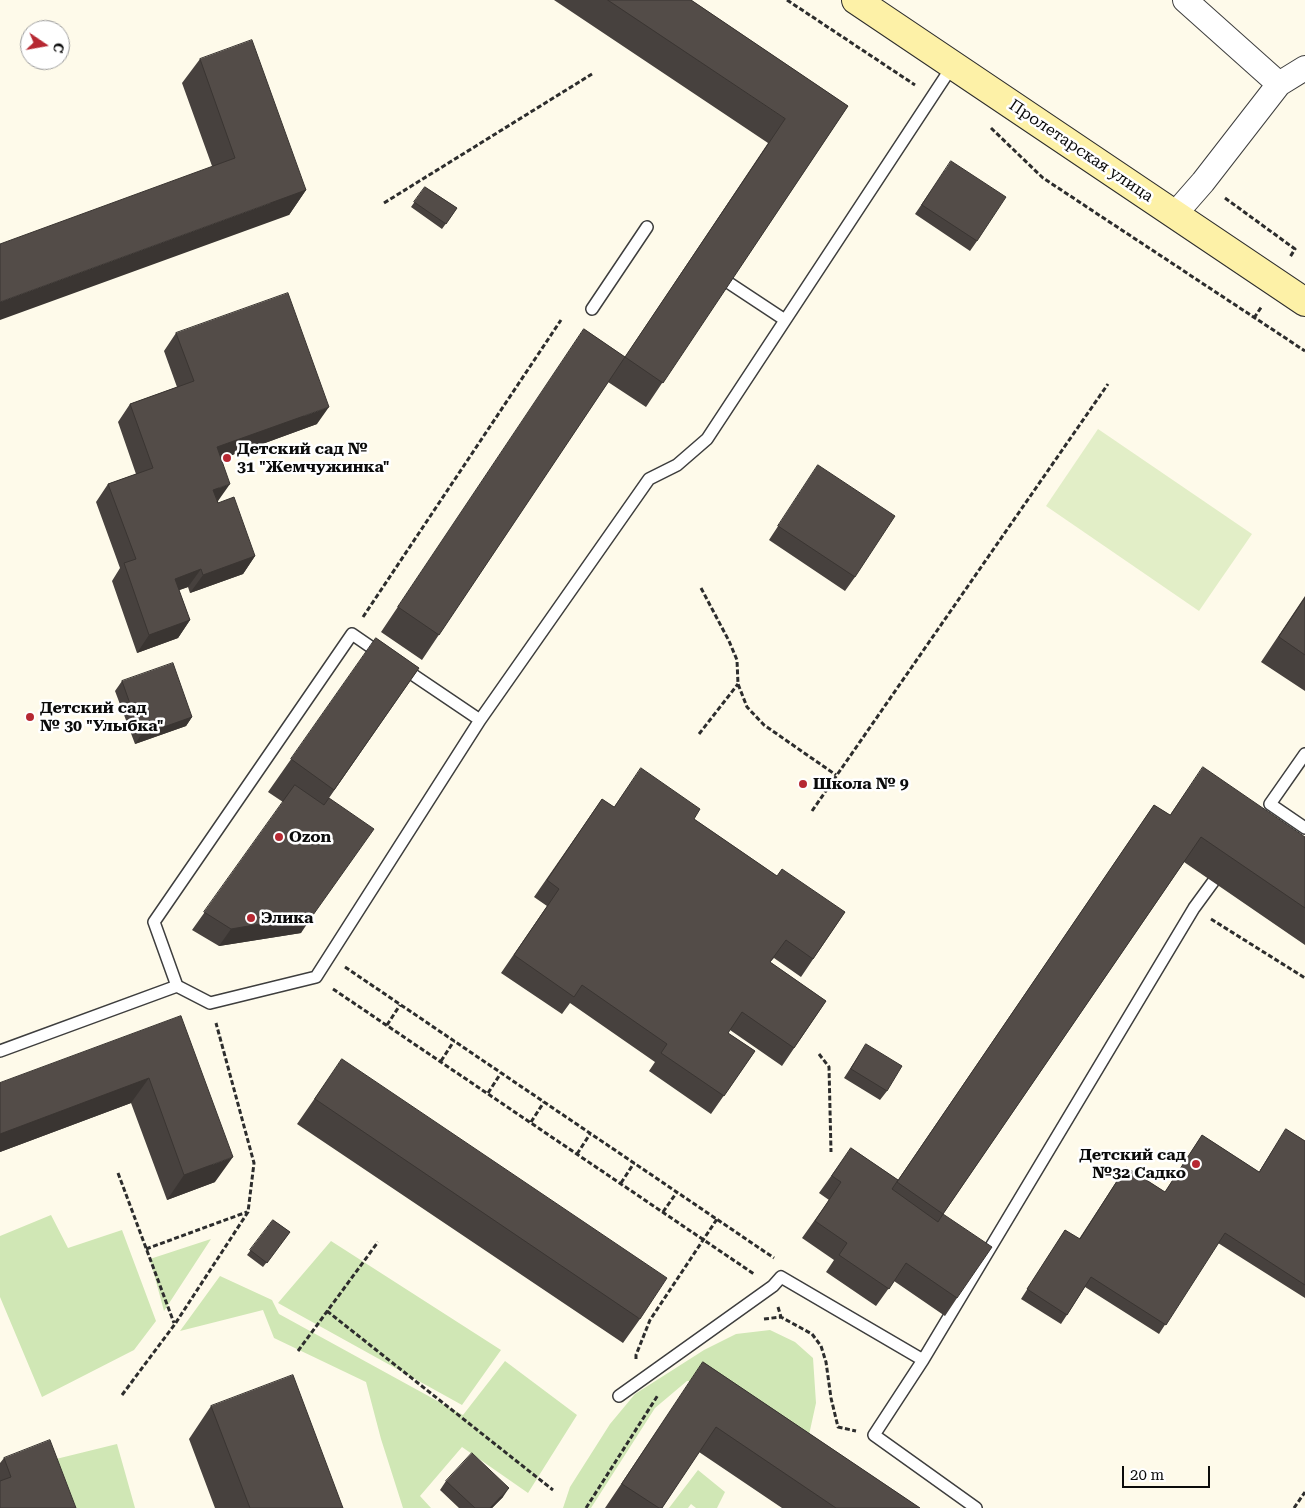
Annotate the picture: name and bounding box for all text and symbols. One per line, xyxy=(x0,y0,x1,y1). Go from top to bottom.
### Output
north arrow xyxy=(20,20,70,70)
text: С xyxy=(50,41,68,54)
street label: Пролетарская улица xyxy=(1005,96,1157,206)
place label: Детский сад № 31 "Жемчужинка" xyxy=(237,439,390,477)
marker: Детский сад № 31 "Жемчужинка" xyxy=(221,452,233,464)
place label: Детский сад № 30 "Улыбка" xyxy=(40,698,164,736)
marker: Детский сад № 30 "Улыбка" xyxy=(24,711,36,723)
place label: Школа № 9 xyxy=(813,774,909,794)
marker: Школа № 9 xyxy=(797,778,809,790)
place label: Ozon xyxy=(289,827,331,847)
marker: Ozon xyxy=(273,831,285,843)
place label: Элика xyxy=(261,908,313,928)
marker: Элика xyxy=(245,912,257,924)
place label: Детский сад №32 Садко xyxy=(1079,1145,1186,1183)
marker: Детский сад №32 Садко xyxy=(1190,1158,1202,1170)
scale bar xyxy=(1125,1456,1212,1488)
text: 20 m xyxy=(1130,1466,1164,1484)

